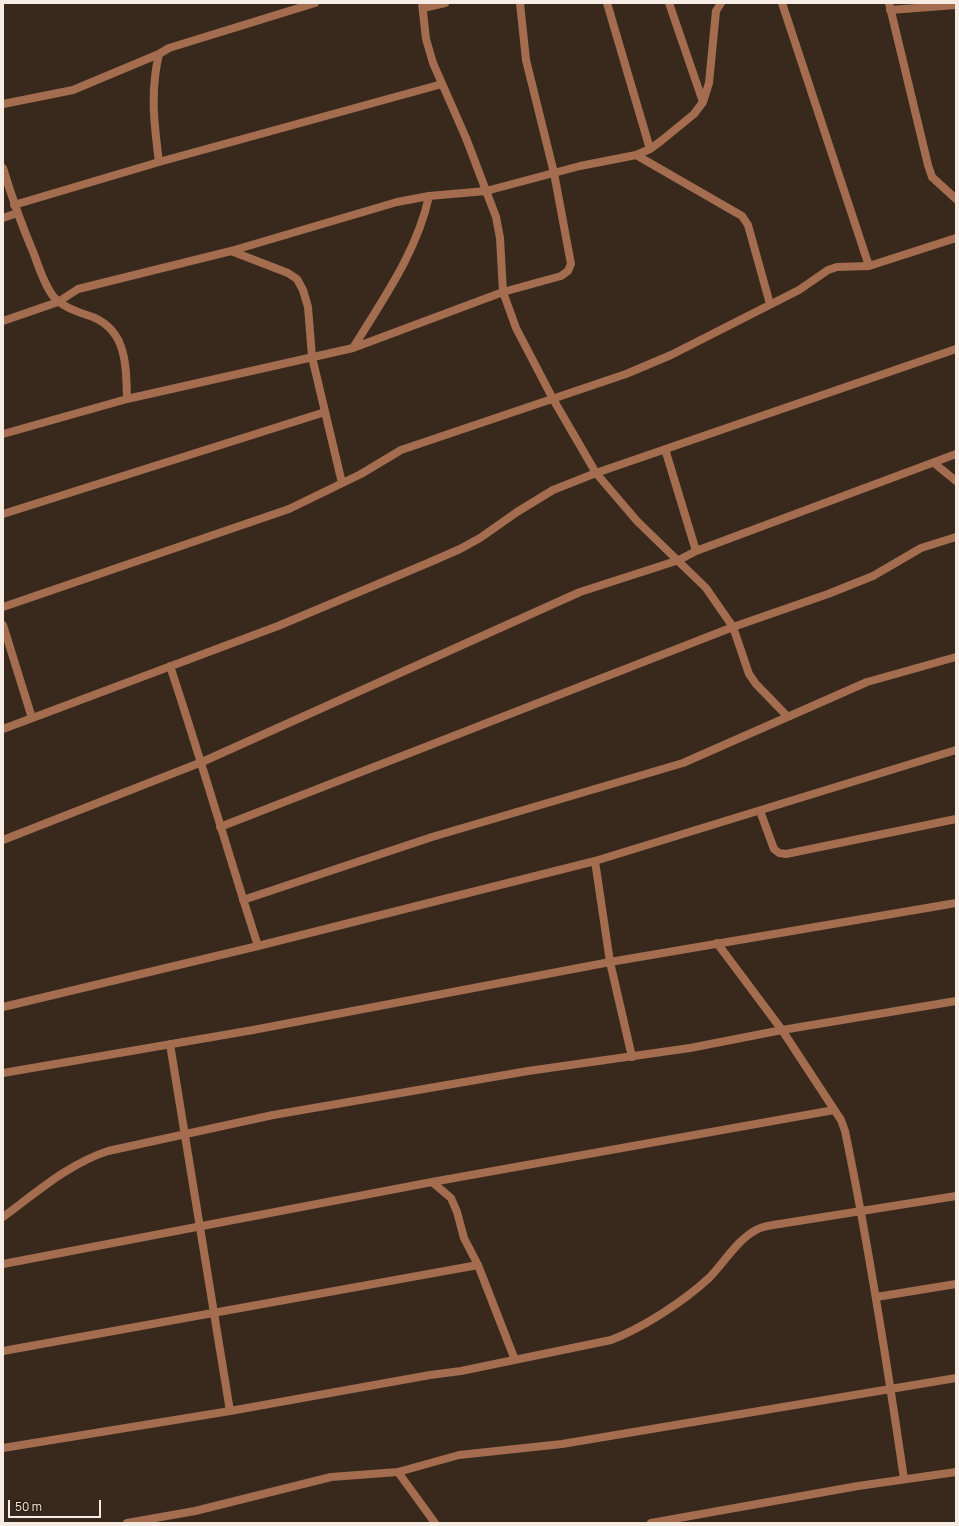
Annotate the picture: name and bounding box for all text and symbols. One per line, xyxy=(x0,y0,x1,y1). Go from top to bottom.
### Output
scale bar xyxy=(10,1492,103,1518)
text: 50 m xyxy=(15,1498,42,1515)

